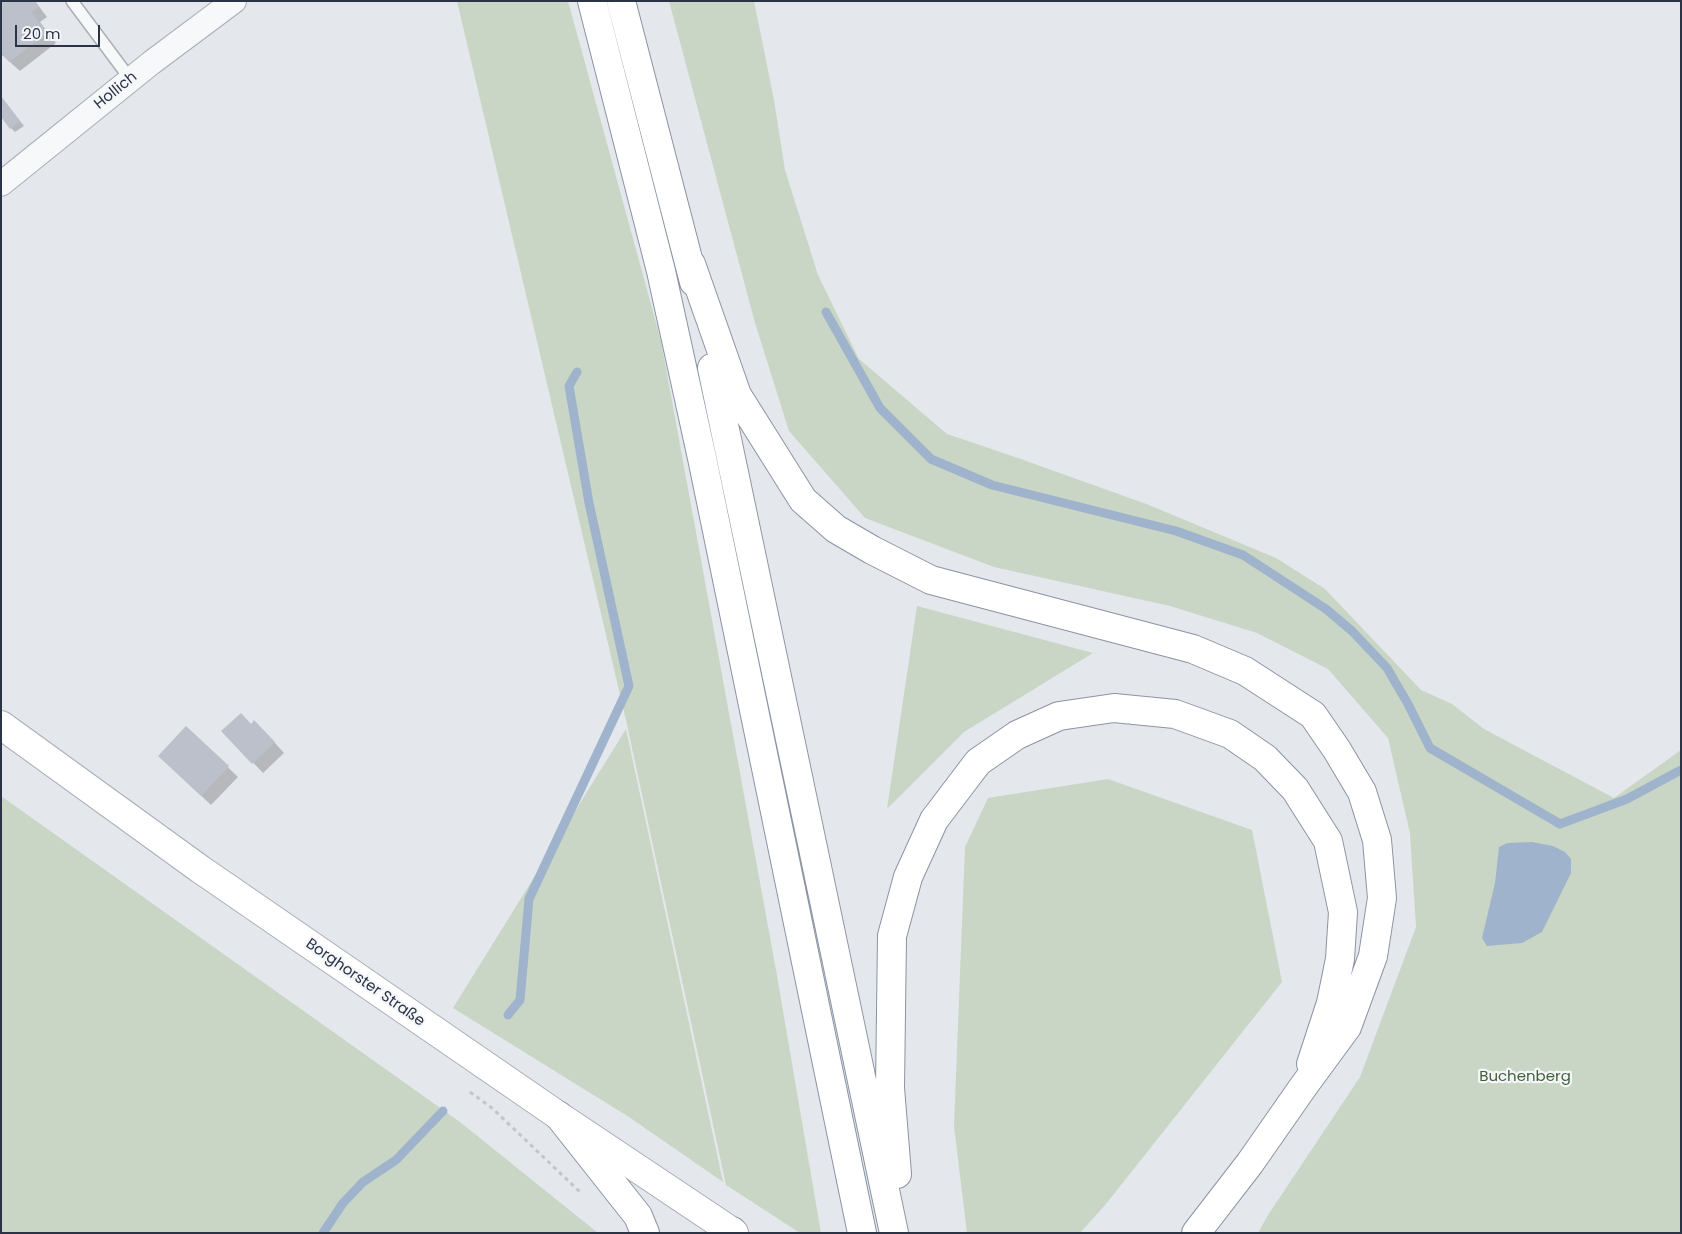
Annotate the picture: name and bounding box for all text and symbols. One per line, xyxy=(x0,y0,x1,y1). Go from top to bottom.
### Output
scale bar xyxy=(18,15,102,47)
text: 20 m xyxy=(23,23,61,44)
street label: Hollich xyxy=(91,68,141,114)
street label: Borghorster Straße xyxy=(302,935,428,1031)
park label: Buchenberg xyxy=(1479,1068,1571,1086)

